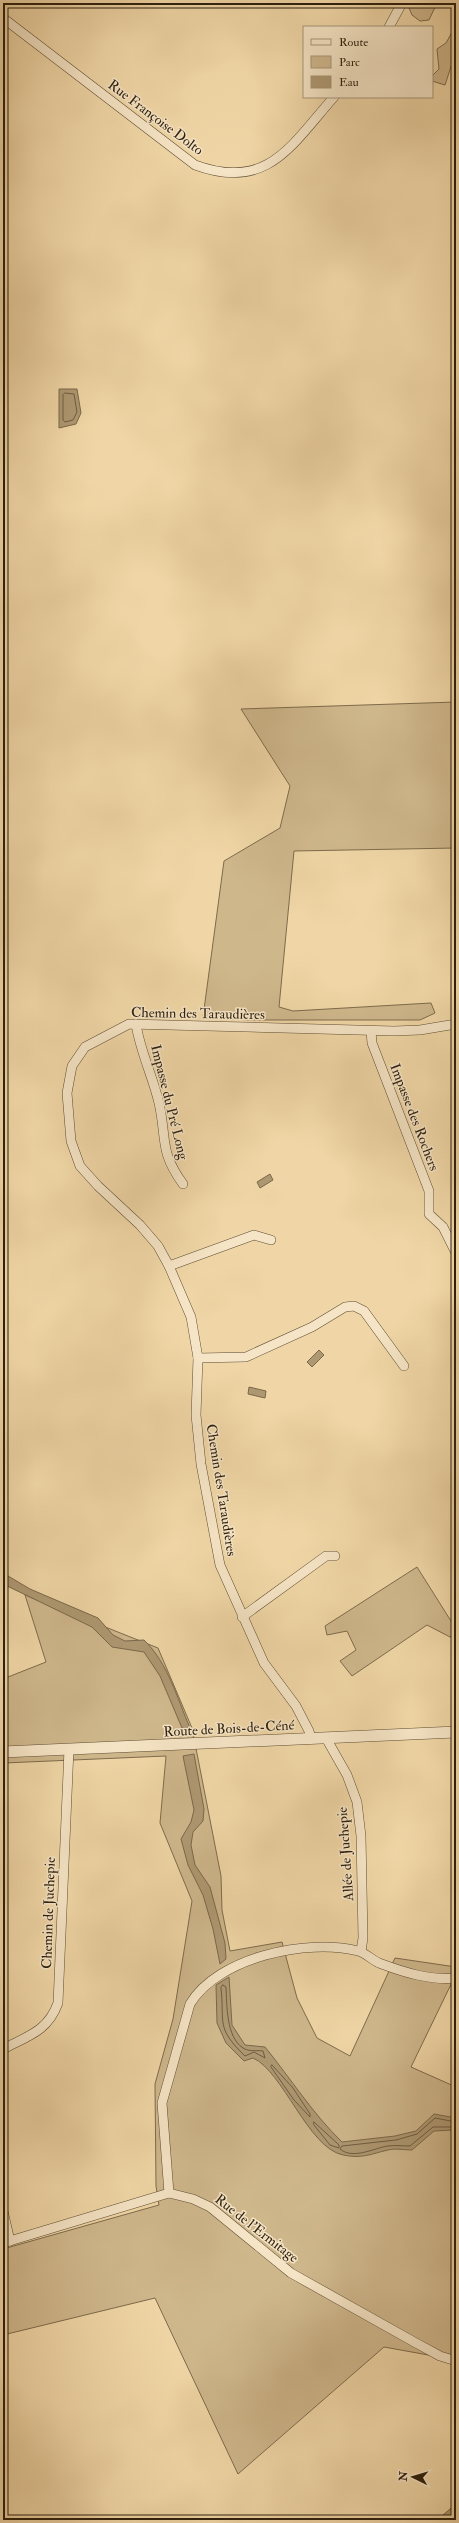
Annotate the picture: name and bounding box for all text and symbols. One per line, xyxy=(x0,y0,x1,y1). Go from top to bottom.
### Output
legend xyxy=(303,26,433,98)
text: Route xyxy=(339,35,368,50)
text: Parc xyxy=(339,55,360,70)
text: Eau xyxy=(339,75,359,90)
street label: Rue Françoise Dolto xyxy=(105,76,207,159)
street label: Chemin des Taraudières xyxy=(131,1004,265,1023)
street label: Impasse du Pré Long xyxy=(146,1043,192,1163)
street label: Impasse des Rochers xyxy=(385,1061,443,1174)
street label: Chemin des Taraudières xyxy=(203,1423,240,1558)
street label: Route de Bois-de-Céné xyxy=(163,1717,295,1740)
street label: Allée de Juchepie xyxy=(334,1806,358,1903)
street label: Chemin de Juchepie xyxy=(38,1857,60,1969)
street label: Rue de l'Ermitage xyxy=(211,2190,302,2266)
north arrow xyxy=(393,2457,433,2497)
text: N xyxy=(397,2470,411,2483)

